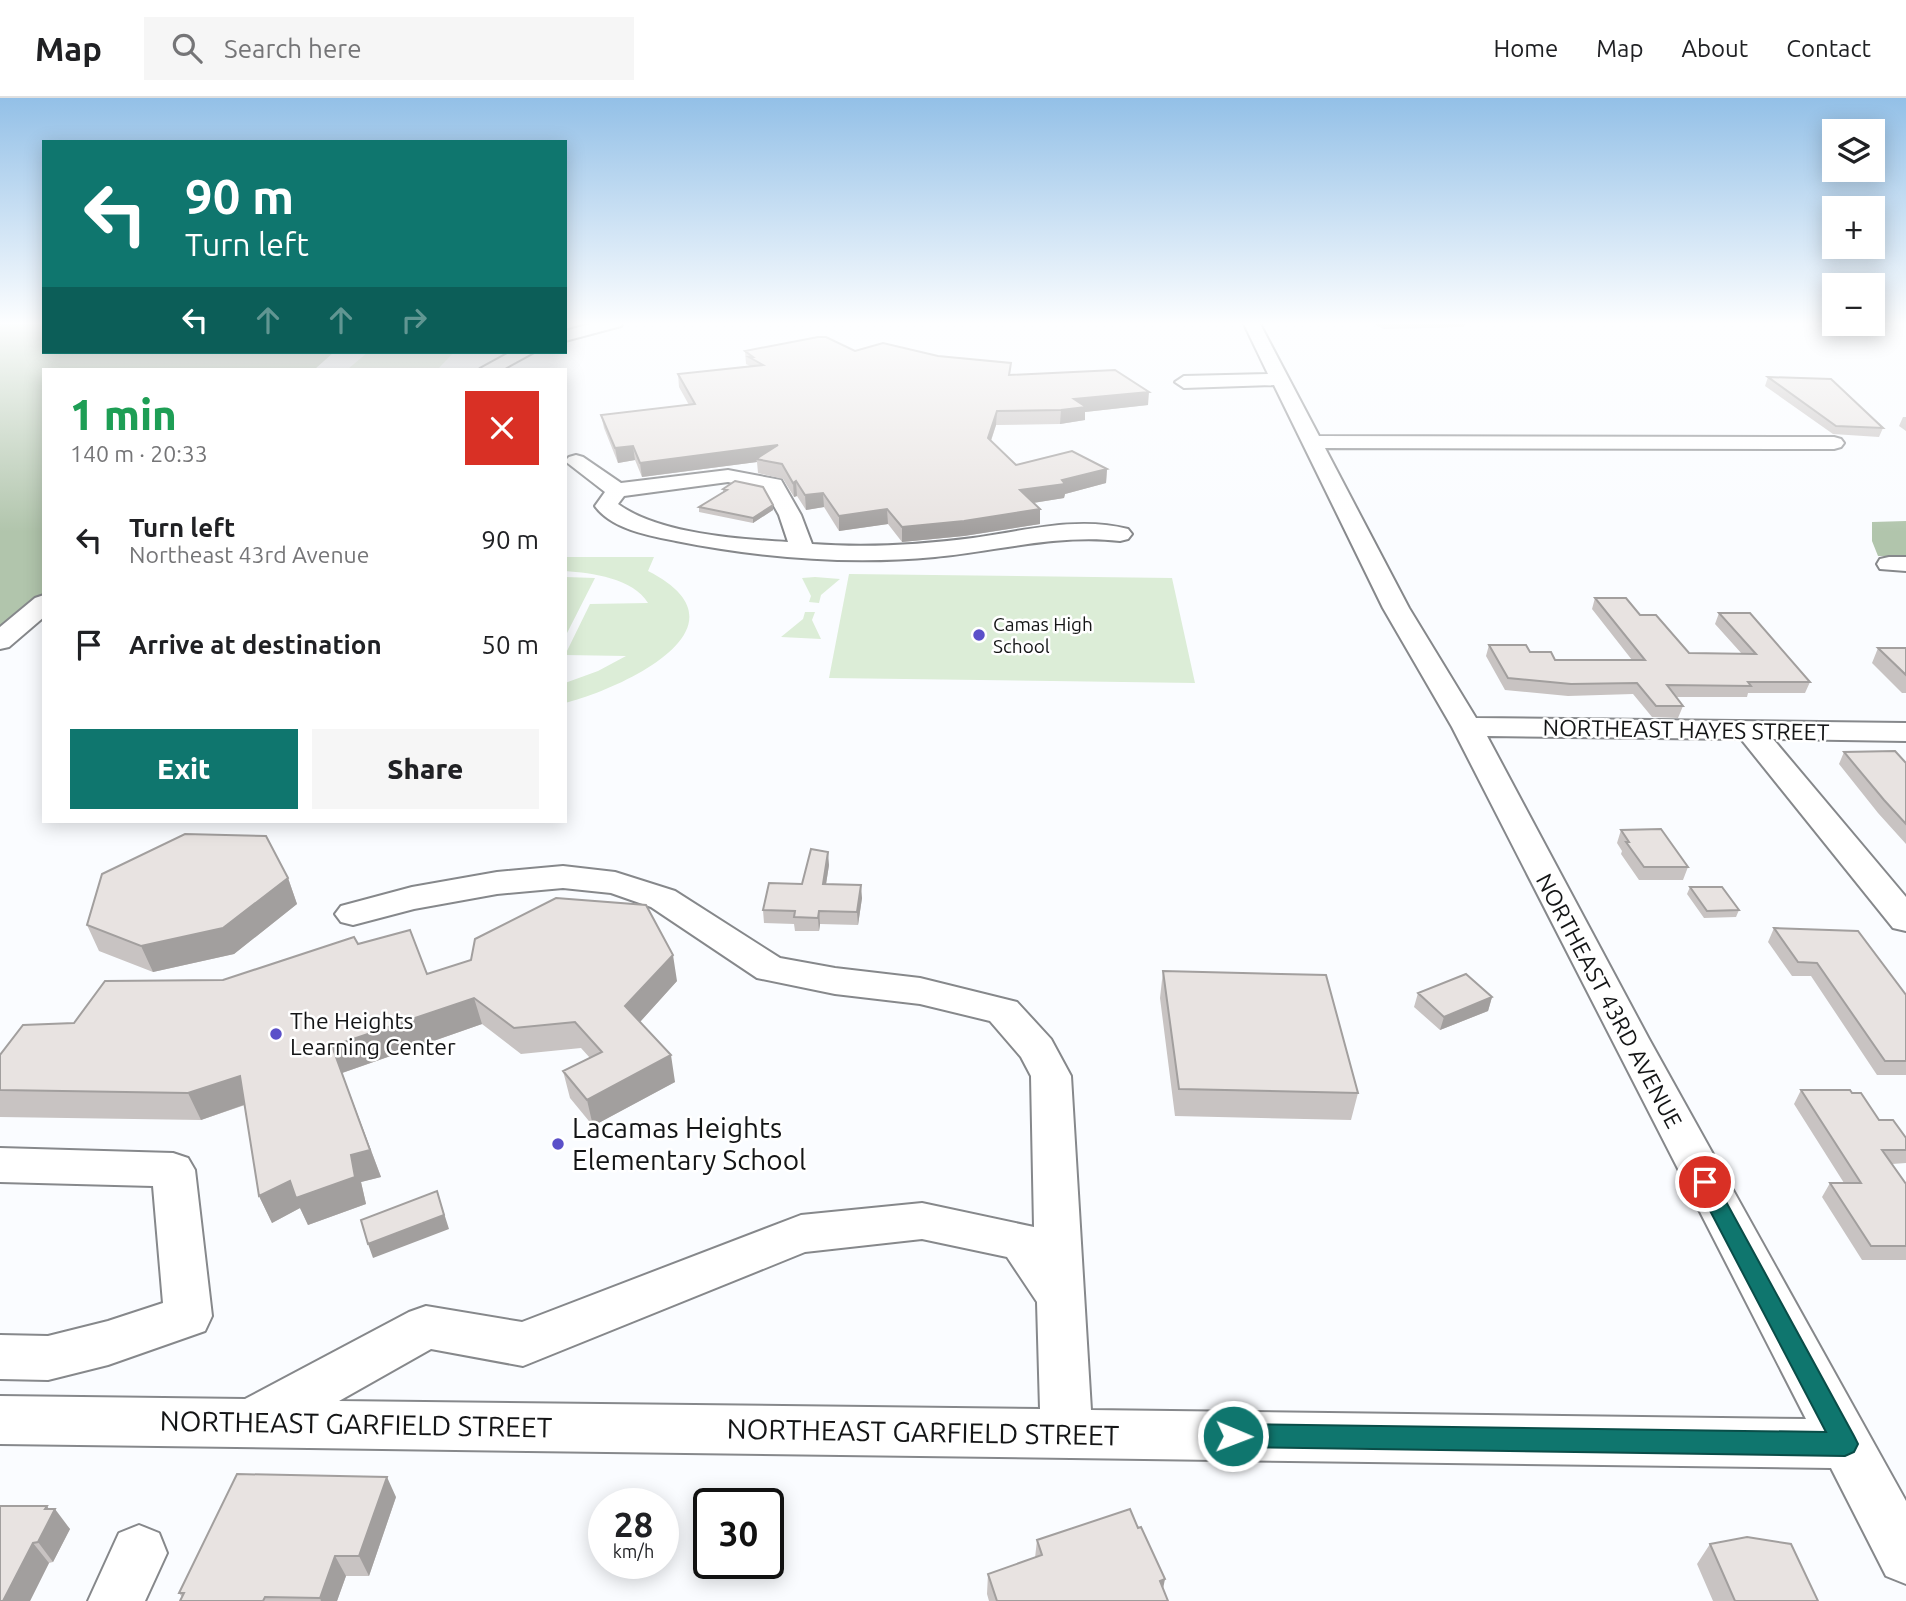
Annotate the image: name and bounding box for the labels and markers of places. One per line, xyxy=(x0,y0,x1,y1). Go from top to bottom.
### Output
place label: Camas High School xyxy=(993,613,1093,657)
marker: Camas High School xyxy=(971,627,987,643)
place label: The Heights Learning Center xyxy=(290,1008,456,1059)
marker: The Heights Learning Center xyxy=(268,1026,284,1042)
place label: Lacamas Heights Elementary School xyxy=(572,1112,806,1175)
marker: Lacamas Heights Elementary School xyxy=(550,1136,566,1152)
pin xyxy=(1675,1152,1735,1212)

